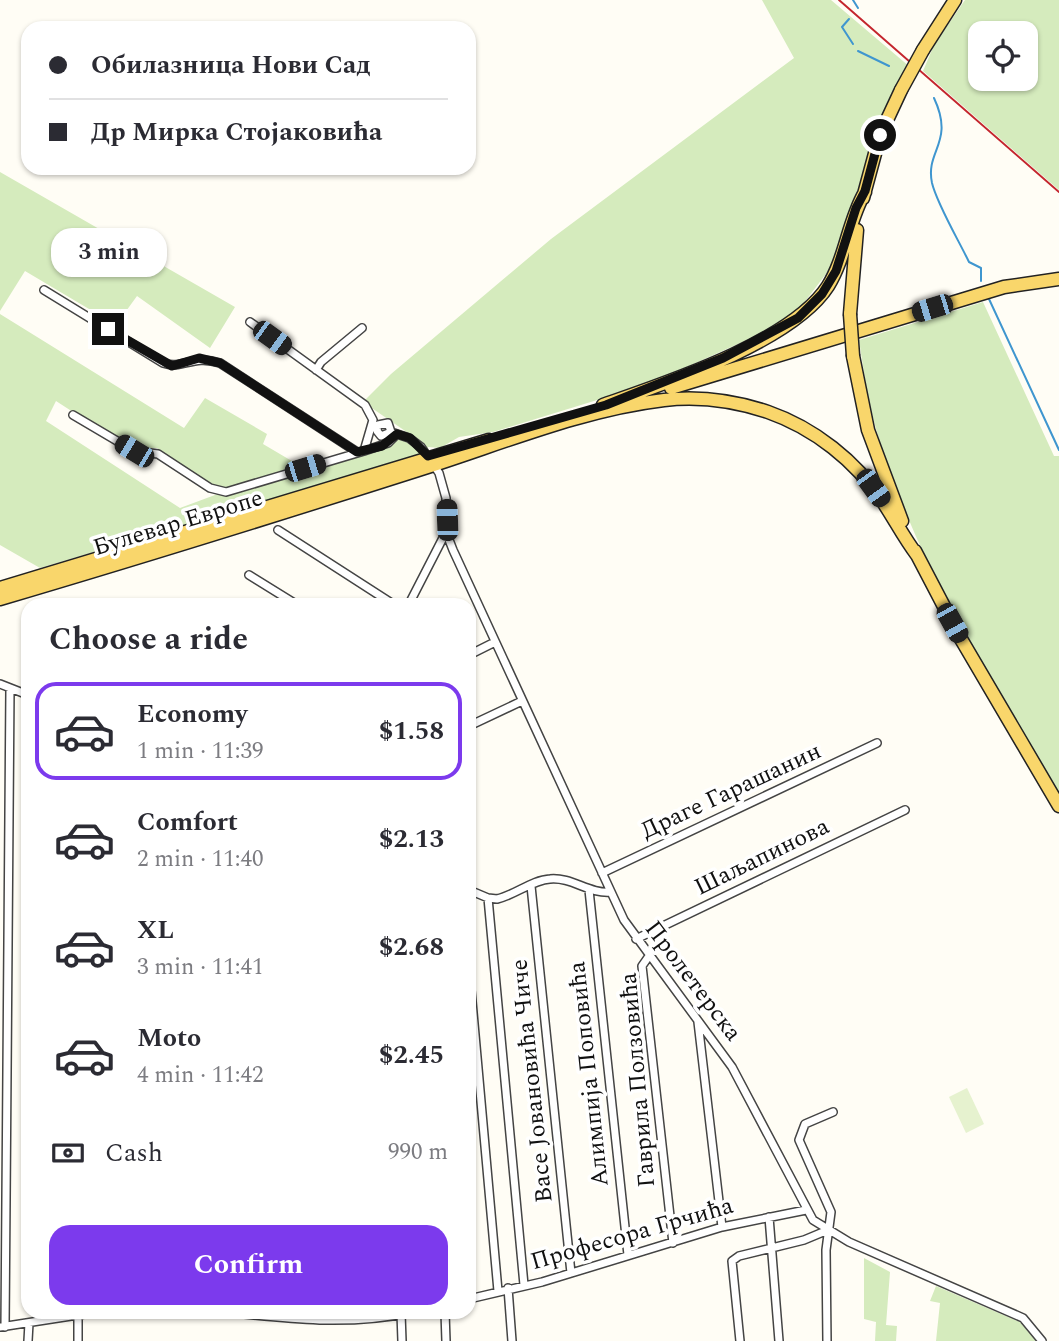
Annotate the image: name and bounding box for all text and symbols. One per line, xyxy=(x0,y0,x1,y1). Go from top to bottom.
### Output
map controls xyxy=(968,21,1038,91)
button: locate xyxy=(968,21,1038,91)
text: Обилазница Нови Сад xyxy=(91,45,370,85)
text: Др Мирка Стојаковића xyxy=(91,112,382,152)
route start xyxy=(864,119,896,151)
callout: 3 min xyxy=(50,228,166,276)
text: 3 min xyxy=(78,235,140,270)
car xyxy=(909,292,956,324)
route end xyxy=(92,313,124,345)
car xyxy=(249,317,296,359)
car xyxy=(111,431,158,471)
car xyxy=(282,452,329,484)
car xyxy=(853,465,894,511)
street label: Булевар Европе xyxy=(89,480,267,566)
car xyxy=(436,499,459,541)
car xyxy=(933,600,972,646)
text: Choose a ride xyxy=(49,615,248,664)
text: Economy xyxy=(137,694,247,734)
icon: car xyxy=(53,700,116,763)
text: $1.58 xyxy=(379,711,444,751)
street label: Драге Гарашанин xyxy=(635,733,827,849)
text: 1 min · 11:39 xyxy=(137,734,264,769)
text: Comfort xyxy=(137,802,238,842)
icon: car xyxy=(53,808,116,871)
street label: Шаљапинова xyxy=(688,809,836,905)
text: $2.13 xyxy=(379,819,444,859)
text: 2 min · 11:40 xyxy=(137,842,264,877)
text: XL xyxy=(137,910,174,950)
street label: Пролетерска xyxy=(636,913,751,1049)
icon: car xyxy=(53,916,116,979)
text: $2.68 xyxy=(379,927,444,967)
text: 3 min · 11:41 xyxy=(137,950,264,985)
street label: Васе Јовановића Чиче xyxy=(501,957,563,1205)
street label: Алимпија Поповића xyxy=(559,959,619,1188)
street label: Гаврила Ползовића xyxy=(611,971,665,1189)
text: Moto xyxy=(137,1018,201,1058)
icon: car xyxy=(53,1024,116,1087)
text: $2.45 xyxy=(379,1035,444,1075)
text: 4 min · 11:42 xyxy=(137,1058,264,1093)
text: Cash xyxy=(105,1133,163,1173)
icon: cash xyxy=(49,1134,87,1172)
text: 990 m xyxy=(388,1135,448,1170)
street label: Професора Грчића xyxy=(526,1188,738,1280)
button: Confirm xyxy=(49,1225,448,1305)

